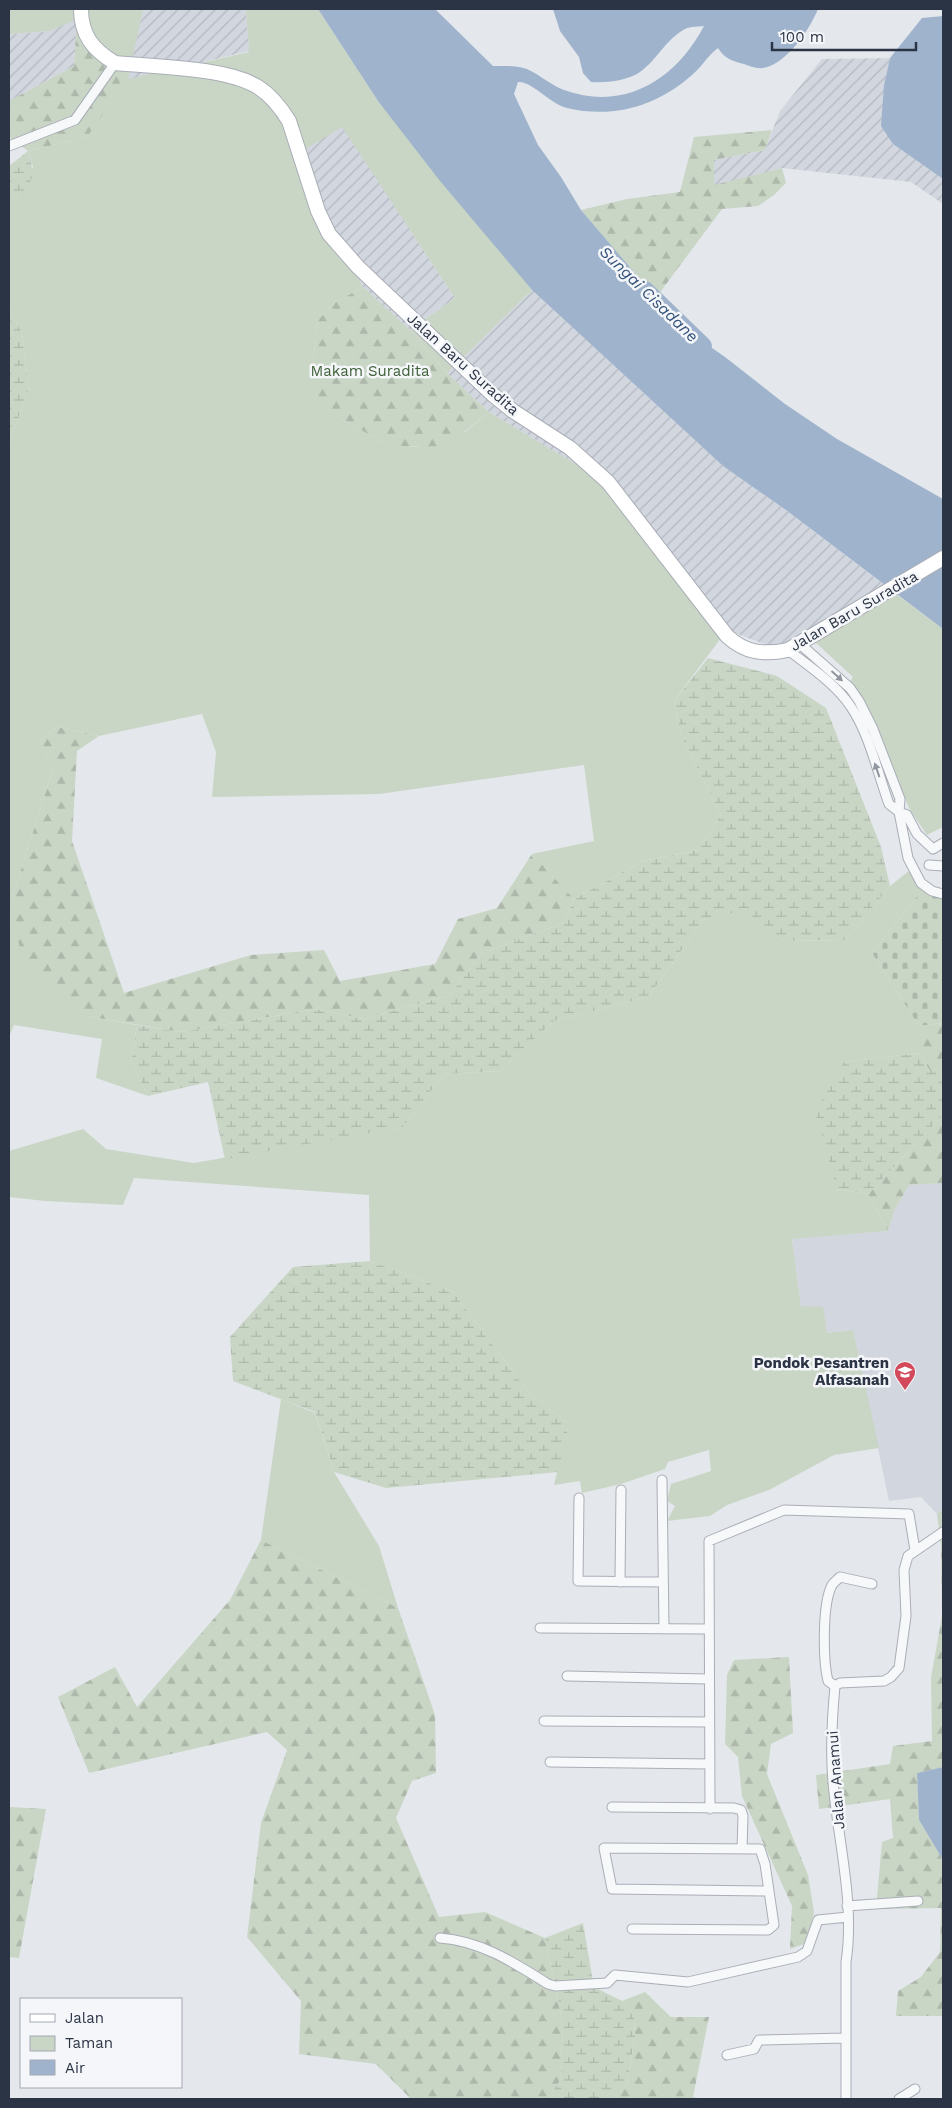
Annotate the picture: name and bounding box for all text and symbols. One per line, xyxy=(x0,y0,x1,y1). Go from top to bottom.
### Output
scale bar xyxy=(772,20,916,52)
text: 100 m xyxy=(780,28,824,46)
water label: Sungai Cisadane xyxy=(596,242,702,346)
street label: Jalan Baru Suradita xyxy=(403,309,523,419)
park label: Makam Suradita xyxy=(311,362,430,380)
street label: Jalan Baru Suradita xyxy=(787,567,921,655)
one-way arrow xyxy=(830,671,843,682)
one-way arrow xyxy=(873,762,880,777)
place label: Pondok Pesantren Alfasanah xyxy=(754,1354,889,1389)
school or university icon: Pondok Pesantren Alfasanah xyxy=(893,1360,917,1391)
street label: Jalan Anamui xyxy=(824,1730,848,1830)
legend xyxy=(20,1998,182,2088)
text: Jalan xyxy=(65,2009,104,2027)
text: Taman xyxy=(65,2034,113,2052)
text: Air xyxy=(65,2059,85,2077)

